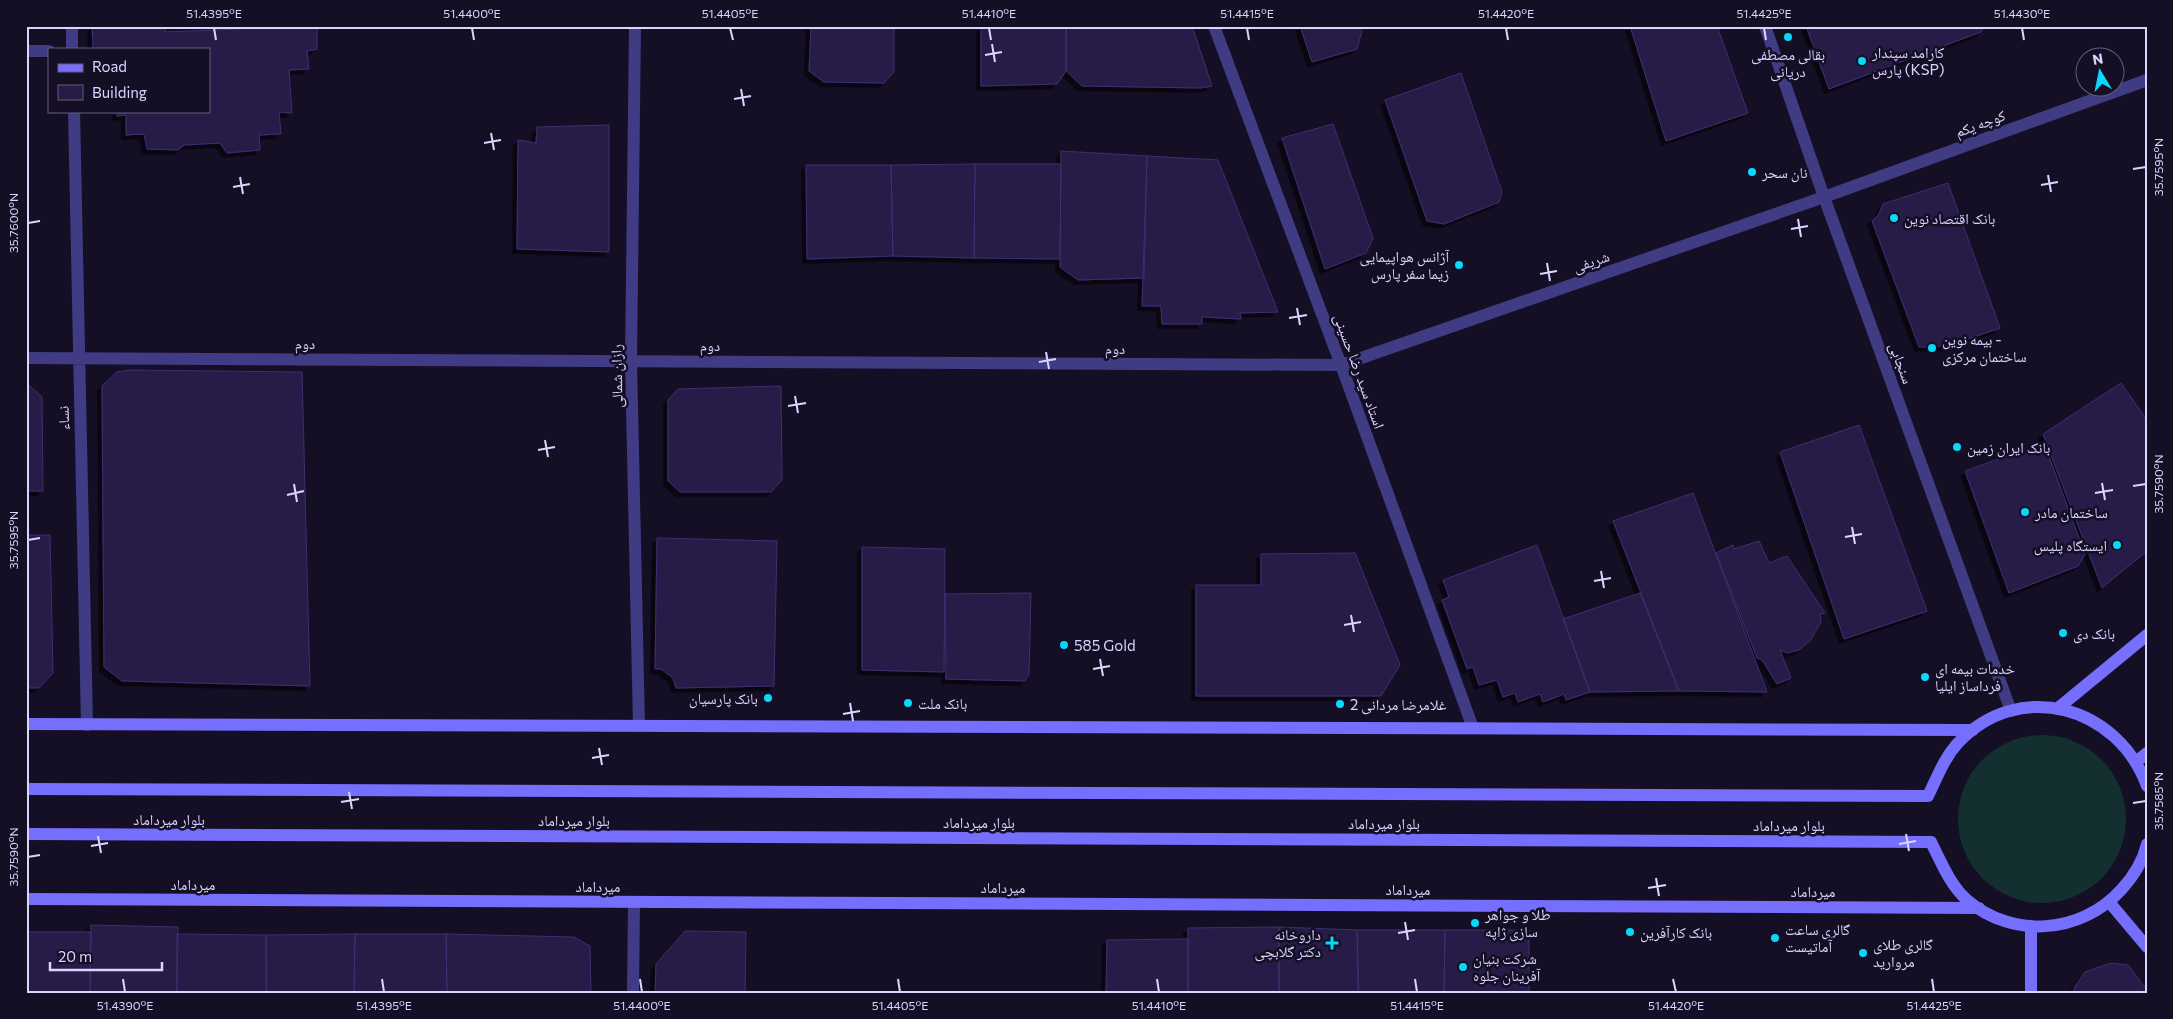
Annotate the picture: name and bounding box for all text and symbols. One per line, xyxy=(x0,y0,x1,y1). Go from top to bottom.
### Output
text: 51.4395°E xyxy=(186,6,242,20)
text: 51.4400°E xyxy=(443,6,501,20)
text: 51.4405°E xyxy=(702,6,758,20)
text: 51.4410°E xyxy=(962,6,1016,20)
text: 51.4415°E xyxy=(1220,6,1274,20)
text: 51.4420°E xyxy=(1478,6,1534,20)
text: 51.4425°E xyxy=(1736,6,1792,20)
text: 51.4430°E xyxy=(1994,6,2050,20)
marker: بقالی مصطفی دریانی xyxy=(1782,31,1794,43)
place label: کارامد سپندار پارس (KSP) xyxy=(1871,43,1945,80)
place label: بقالی مصطفی دریانی xyxy=(1751,45,1825,82)
legend xyxy=(48,48,210,112)
north arrow xyxy=(2076,48,2126,98)
text: N xyxy=(2091,49,2104,68)
marker: کارامد سپندار پارس (KSP) xyxy=(1856,55,1868,67)
text: Road xyxy=(92,57,127,75)
text: Building xyxy=(92,83,147,101)
street label: کوچه یکم xyxy=(1952,106,2008,142)
text: 35.7595°N xyxy=(2151,138,2165,196)
place label: نان سحر xyxy=(1761,163,1808,183)
marker: نان سحر xyxy=(1746,166,1758,178)
text: 35.7600°N xyxy=(6,193,20,253)
place label: بانک اقتصاد نوین xyxy=(1904,209,1995,229)
marker: بانک اقتصاد نوین xyxy=(1888,212,1900,224)
street label: شریفی xyxy=(1570,246,1612,277)
place label: آژانس هواپیمایی زیما سفر پارس xyxy=(1360,247,1450,284)
marker: آژانس هواپیمایی زیما سفر پارس xyxy=(1453,259,1465,271)
street label: استاد سید رضا حسینی xyxy=(1329,311,1389,432)
place label: بیمه نوین - ساختمان مرکزی xyxy=(1942,330,2027,367)
street label: دوم xyxy=(295,334,315,354)
street label: دوم xyxy=(700,336,720,356)
street label: دوم xyxy=(1105,339,1125,359)
street label: سنجابی xyxy=(1884,340,1918,387)
marker: بیمه نوین - ساختمان مرکزی xyxy=(1926,342,1938,354)
street label: رازان شمالی xyxy=(606,344,628,408)
street label: نساء xyxy=(54,406,72,430)
place label: بانک ایران زمین xyxy=(1967,438,2050,458)
marker: بانک ایران زمین xyxy=(1951,441,1963,453)
text: 35.7590°N xyxy=(2151,454,2165,514)
place label: ساختمان مادر xyxy=(2034,503,2108,523)
marker: ساختمان مادر xyxy=(2019,506,2031,518)
text: 35.7595°N xyxy=(6,511,20,569)
place label: ایستگاه پلیس xyxy=(2034,536,2107,556)
marker: ایستگاه پلیس xyxy=(2111,539,2123,551)
place label: بانک دی xyxy=(2073,624,2115,644)
marker: بانک دی xyxy=(2057,627,2069,639)
place label: 585 Gold xyxy=(1074,636,1136,654)
marker: 585 Gold xyxy=(1058,639,1070,651)
place label: خدمات بیمه ای فرداساز ایلیا xyxy=(1935,659,2015,695)
marker: خدمات بیمه ای فرداساز ایلیا xyxy=(1919,671,1931,683)
place label: بانک پارسیان xyxy=(689,689,758,709)
marker: بانک پارسیان xyxy=(762,692,774,704)
place label: بانک ملت xyxy=(918,694,967,712)
place label: غلامرضا مردانی 2 xyxy=(1350,695,1447,715)
marker: بانک ملت xyxy=(902,697,914,709)
marker: غلامرضا مردانی 2 xyxy=(1334,698,1346,710)
text: 35.7585°N xyxy=(2151,772,2165,830)
street label: بلوار میرداماد xyxy=(133,810,205,829)
street label: بلوار میرداماد xyxy=(538,811,610,830)
street label: بلوار میرداماد xyxy=(943,813,1015,832)
street label: بلوار میرداماد xyxy=(1348,814,1420,833)
street label: بلوار میرداماد xyxy=(1753,816,1825,835)
text: 35.7590°N xyxy=(6,827,20,887)
street label: میرداماد xyxy=(171,875,216,894)
street label: میرداماد xyxy=(576,877,621,896)
street label: میرداماد xyxy=(981,878,1026,897)
street label: میرداماد xyxy=(1386,880,1431,899)
street label: میرداماد xyxy=(1791,882,1836,901)
place label: طلا و جواهر سازی ژاپه xyxy=(1484,905,1551,942)
marker: طلا و جواهر سازی ژاپه xyxy=(1469,917,1481,929)
place label: گالری ساعت آماتیست xyxy=(1785,920,1850,955)
place label: بانک کارآفرین xyxy=(1640,923,1712,943)
place label: داروخانه دکتر گلابچی xyxy=(1254,925,1321,962)
marker: بانک کارآفرین xyxy=(1624,926,1636,938)
marker: گالری ساعت آماتیست xyxy=(1769,932,1781,944)
place label: گالری طلای مروارید xyxy=(1873,935,1933,971)
marker: داروخانه دکتر گلابچی xyxy=(1325,936,1339,950)
scale bar xyxy=(50,939,162,971)
text: 20 m xyxy=(58,947,92,965)
marker: گالری طلای مروارید xyxy=(1857,947,1869,959)
place label: شرکت بنیان آفرینان جلوه xyxy=(1473,949,1541,986)
marker: شرکت بنیان آفرینان جلوه xyxy=(1457,961,1469,973)
text: 51.4390°E xyxy=(97,998,153,1012)
text: 51.4395°E xyxy=(356,998,412,1012)
text: 51.4400°E xyxy=(613,998,671,1012)
text: 51.4405°E xyxy=(872,998,928,1012)
text: 51.4410°E xyxy=(1132,998,1186,1012)
text: 51.4415°E xyxy=(1390,998,1444,1012)
text: 51.4420°E xyxy=(1648,998,1704,1012)
text: 51.4425°E xyxy=(1906,998,1962,1012)

